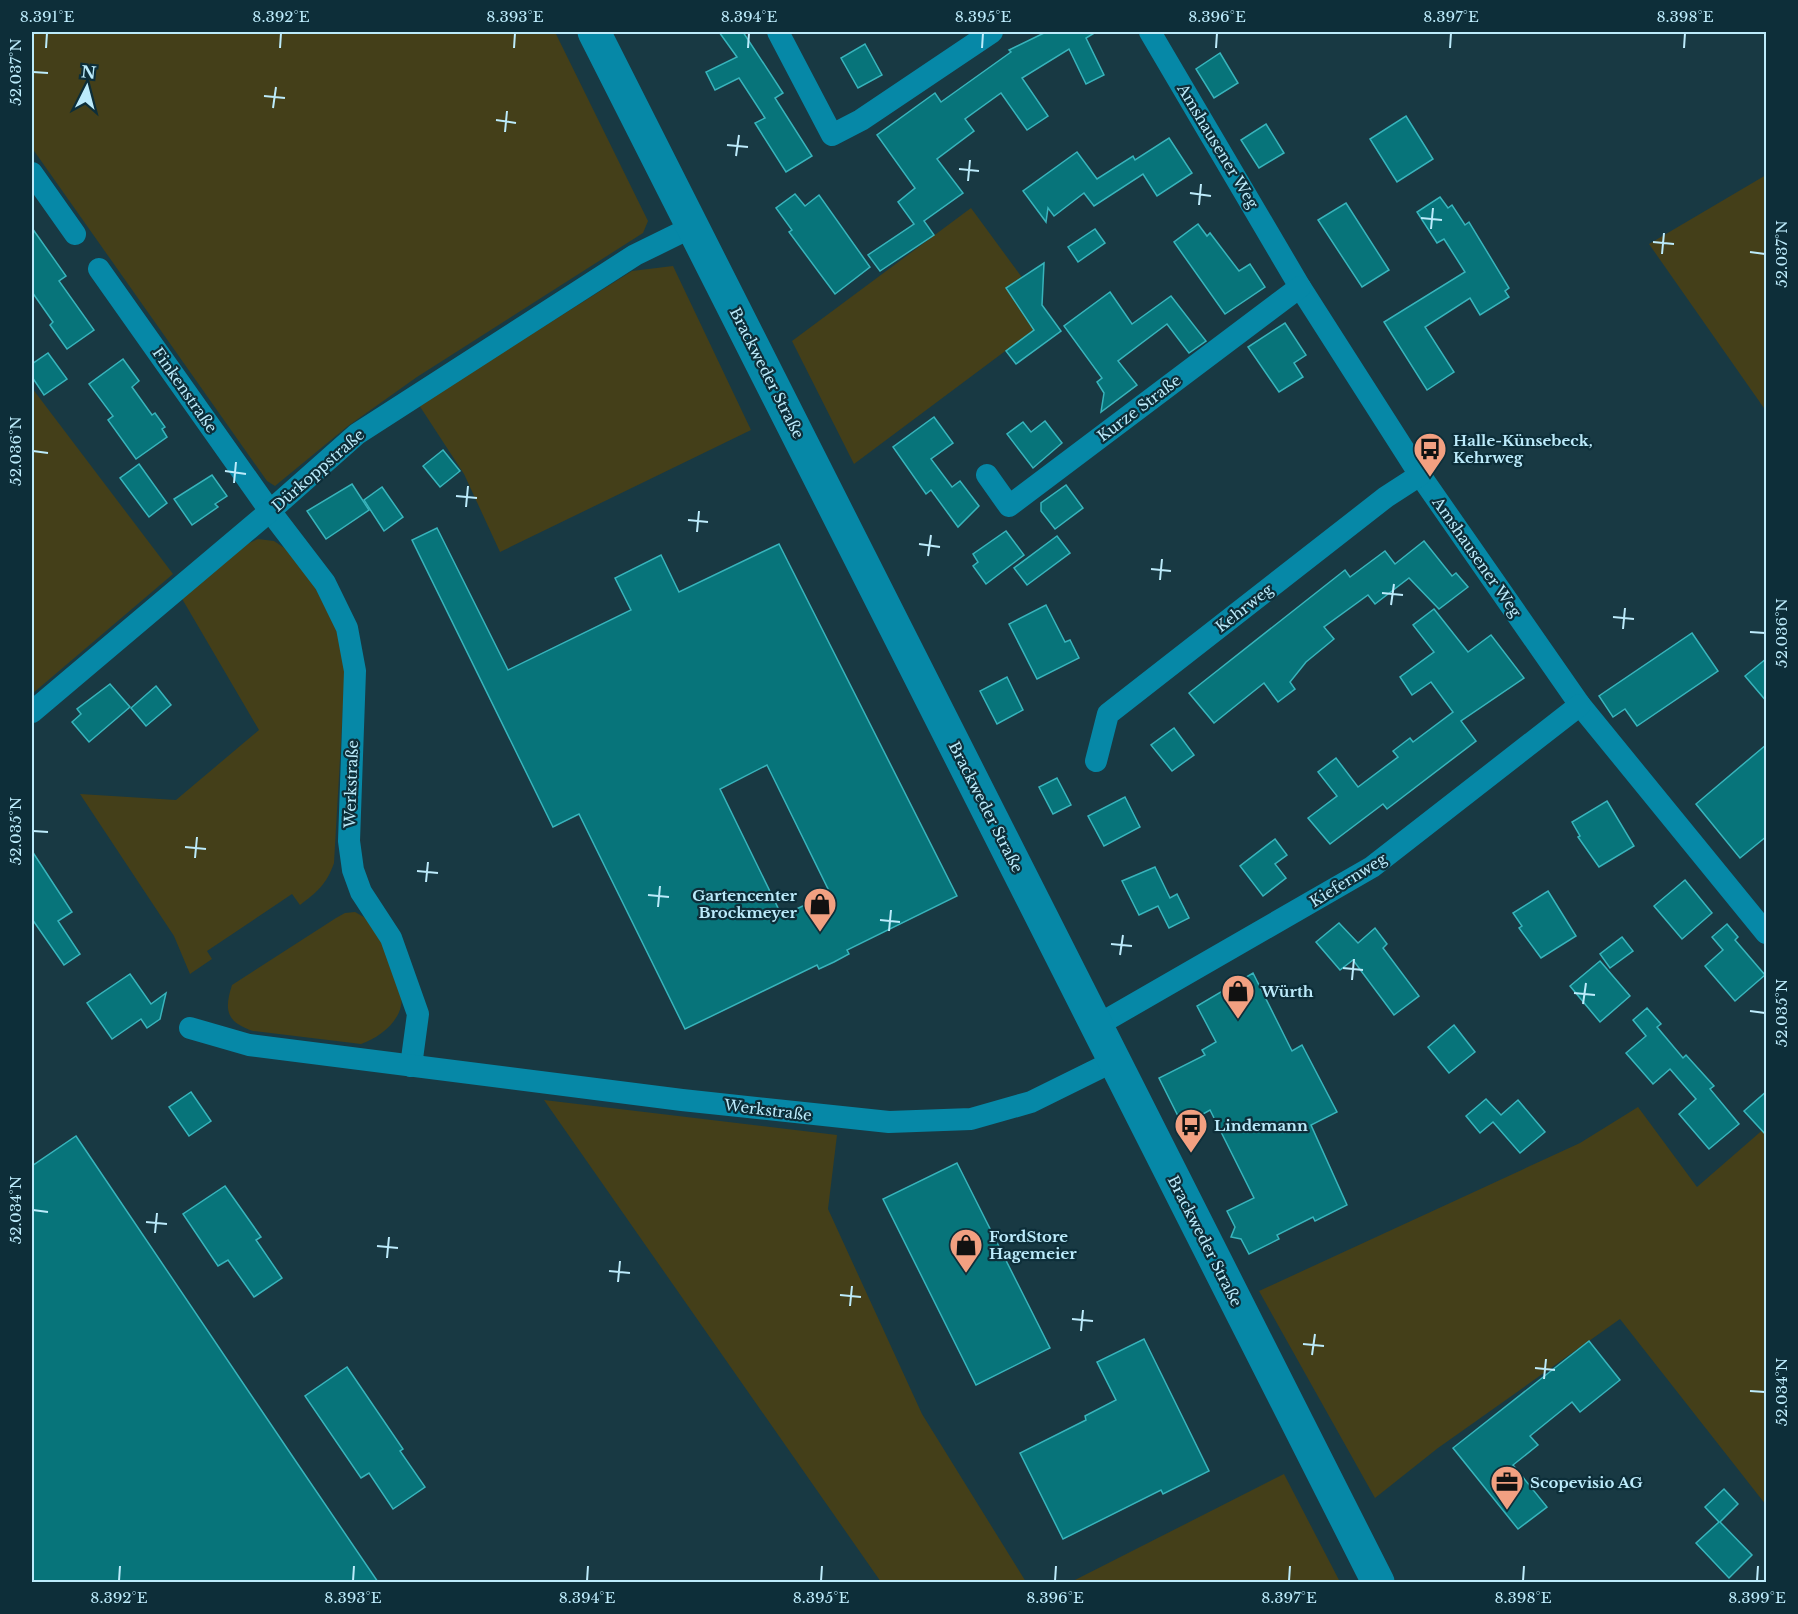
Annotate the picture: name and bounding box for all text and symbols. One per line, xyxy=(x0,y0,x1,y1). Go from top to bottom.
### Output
text: 8.391°E xyxy=(20,7,74,26)
text: 8.392°E xyxy=(252,7,310,26)
text: 8.393°E xyxy=(486,7,544,26)
text: 8.394°E xyxy=(721,7,777,26)
text: 8.395°E xyxy=(955,7,1011,26)
text: 8.396°E xyxy=(1188,7,1246,26)
text: 8.397°E xyxy=(1423,7,1479,26)
text: 8.398°E xyxy=(1656,7,1714,26)
text: 52.037°N xyxy=(6,38,25,106)
north arrow xyxy=(57,57,117,117)
text: N xyxy=(80,61,97,83)
street label: Amshausener Weg xyxy=(1173,79,1263,213)
text: 52.037°N xyxy=(1772,220,1791,288)
street label: Brackweder Straße xyxy=(726,304,808,442)
street label: Finkenstraße xyxy=(149,344,221,436)
street label: Kurze Straße xyxy=(1094,370,1184,446)
text: 52.036°N xyxy=(6,416,25,486)
street label: Dürkoppstraße xyxy=(268,425,368,515)
bus stop icon: Halle-Künsebeck, Kehrweg xyxy=(1412,431,1448,478)
place label: Halle-Künsebeck, Kehrweg xyxy=(1453,431,1593,467)
street label: Amshausener Weg xyxy=(1428,493,1526,621)
street label: Kehrweg xyxy=(1212,579,1277,636)
text: 52.036°N xyxy=(1772,598,1791,668)
street label: Brackweder Straße xyxy=(945,738,1027,876)
street label: Werkstraße xyxy=(340,740,362,829)
text: 52.035°N xyxy=(6,797,25,865)
street label: Kiefernweg xyxy=(1306,848,1391,911)
place label: Gartencenter Brockmeyer xyxy=(692,886,798,922)
shop icon: Gartencenter Brockmeyer xyxy=(802,886,838,933)
shop icon: Würth xyxy=(1220,973,1256,1020)
text: 52.035°N xyxy=(1772,979,1791,1047)
place label: Würth xyxy=(1260,982,1314,1001)
street label: Werkstraße xyxy=(722,1095,813,1125)
bus stop icon: Lindemann xyxy=(1173,1107,1209,1154)
place label: Lindemann xyxy=(1214,1116,1308,1135)
street label: Brackweder Straße xyxy=(1164,1172,1246,1310)
text: 52.034°N xyxy=(6,1176,25,1244)
shop icon: FordStore Hagemeier xyxy=(948,1227,984,1274)
place label: FordStore Hagemeier xyxy=(989,1227,1077,1263)
text: 52.034°N xyxy=(1772,1358,1791,1426)
office icon: Scopevisio AG xyxy=(1489,1464,1525,1511)
place label: Scopevisio AG xyxy=(1530,1473,1643,1492)
text: 8.392°E xyxy=(90,1588,148,1607)
text: 8.393°E xyxy=(324,1588,382,1607)
text: 8.394°E xyxy=(559,1588,615,1607)
text: 8.395°E xyxy=(793,1588,849,1607)
text: 8.396°E xyxy=(1026,1588,1084,1607)
text: 8.397°E xyxy=(1261,1588,1317,1607)
text: 8.398°E xyxy=(1494,1588,1552,1607)
text: 8.399°E xyxy=(1728,1588,1786,1607)

